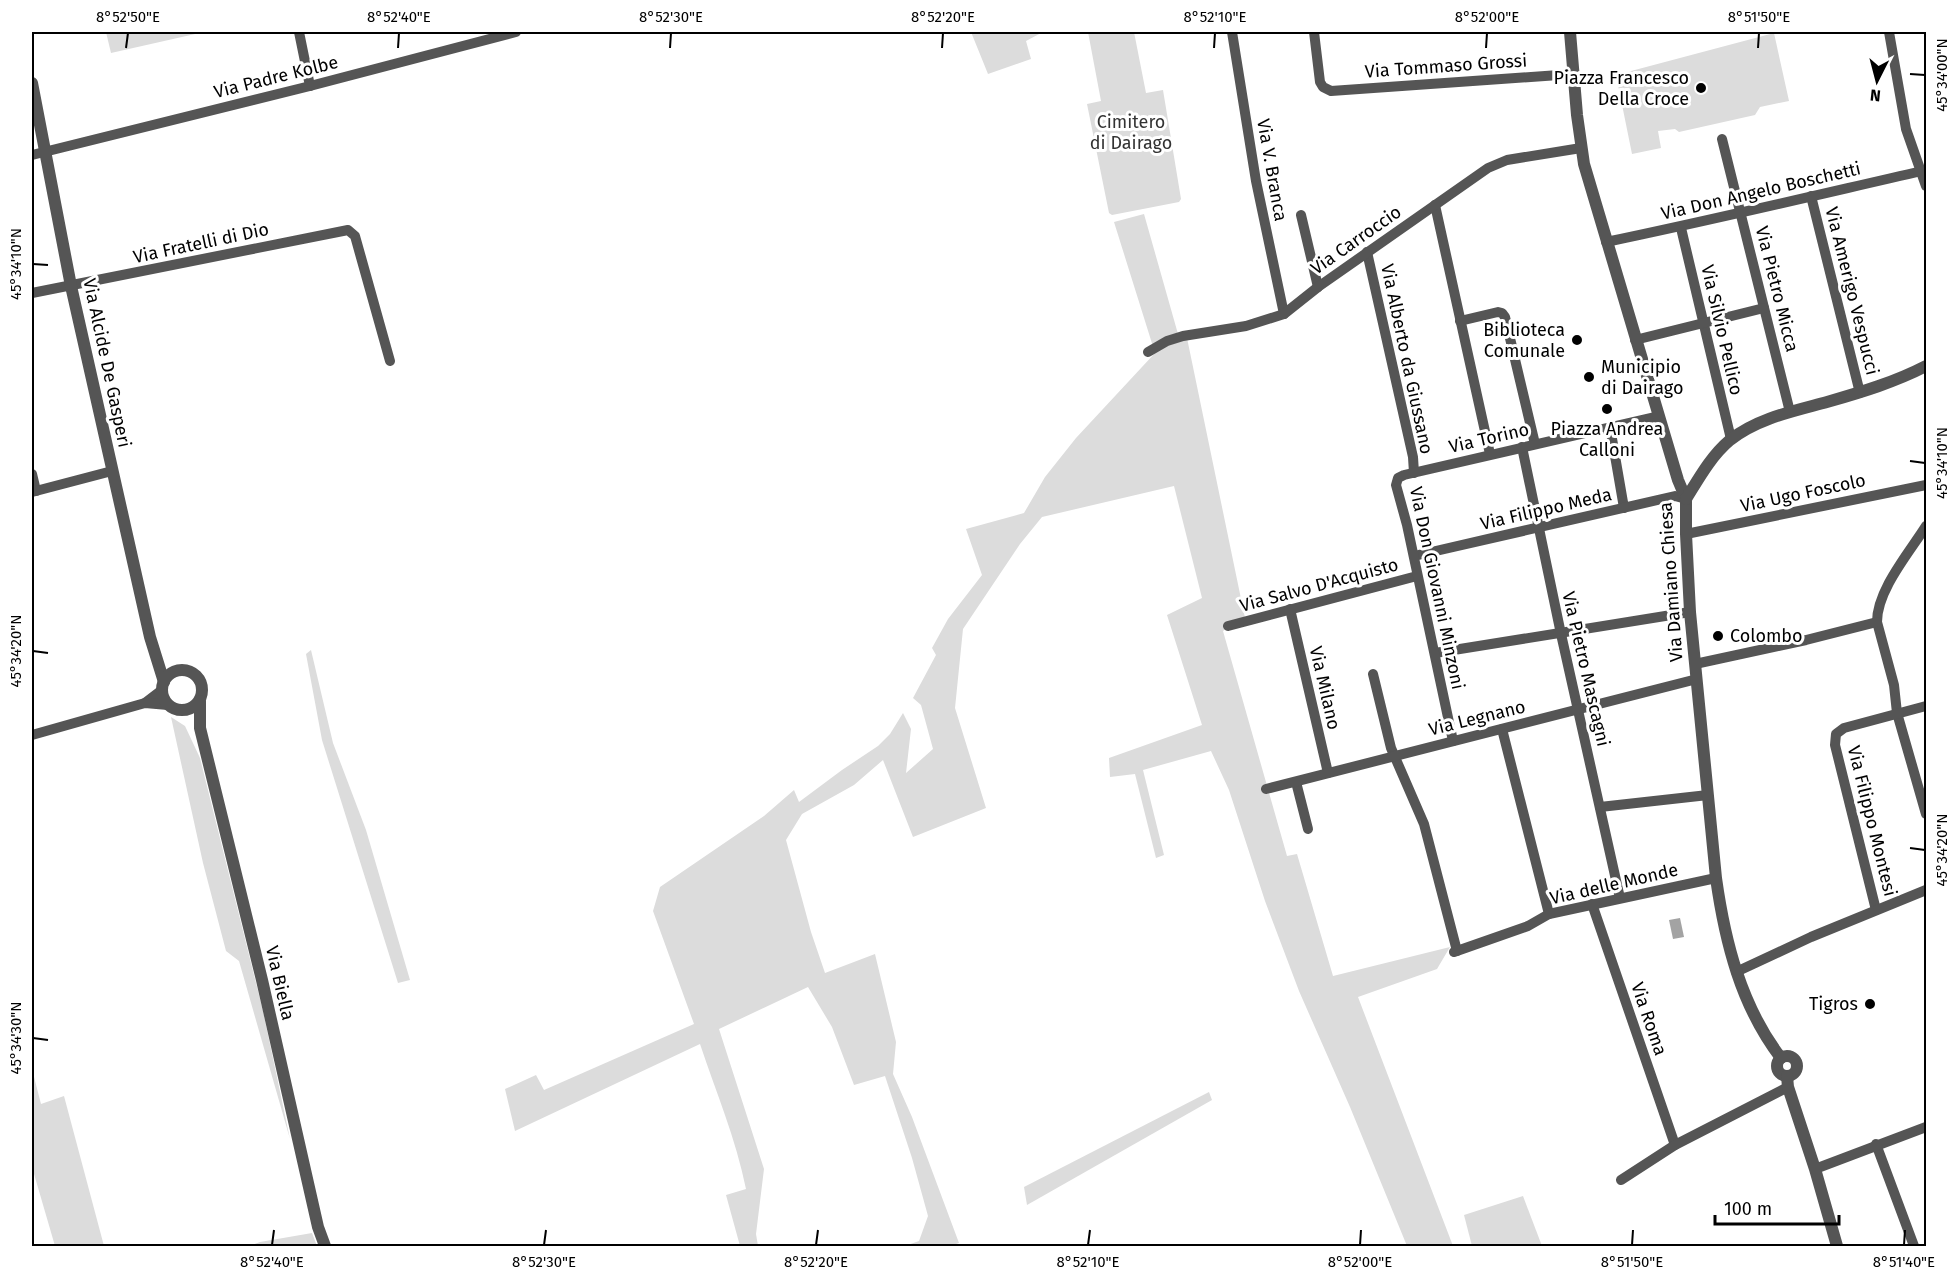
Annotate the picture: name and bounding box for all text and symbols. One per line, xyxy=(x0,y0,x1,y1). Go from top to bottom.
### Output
text: 8°52'50"E xyxy=(96,8,160,26)
text: 8°52'40"E xyxy=(367,8,431,26)
text: 8°52'30"E xyxy=(639,8,703,26)
text: 8°52'20"E xyxy=(911,8,975,26)
text: 8°52'10"E xyxy=(1184,8,1246,26)
text: 8°52'00"E xyxy=(1455,8,1519,26)
text: 8°51'50"E xyxy=(1728,8,1790,26)
text: 45°34'00"N xyxy=(1933,38,1951,112)
street label: Via Tommaso Grossi xyxy=(1364,49,1528,83)
street label: Via Padre Kolbe xyxy=(212,51,340,103)
north arrow xyxy=(1847,51,1907,111)
place label: Piazza Francesco Della Croce xyxy=(1554,67,1689,110)
marker: Piazza Francesco Della Croce xyxy=(1694,81,1708,95)
text: N xyxy=(1869,85,1882,105)
park label: Cimitero di Dairago xyxy=(1090,111,1172,154)
street label: Via V. Branca xyxy=(1252,117,1292,223)
street label: Via Don Angelo Boschetti xyxy=(1659,157,1863,225)
street label: Via Carroccio xyxy=(1306,201,1406,279)
street label: Via Amerigo Vespucci xyxy=(1820,205,1884,377)
street label: Via Fratelli di Dio xyxy=(131,218,271,268)
street label: Via Pietro Micca xyxy=(1751,224,1803,354)
text: 45°34'10"N xyxy=(7,228,25,300)
street label: Via Alberto da Giussano xyxy=(1376,262,1438,456)
street label: Via Silvio Pellico xyxy=(1696,263,1748,397)
street label: Via Alcide De Gasperi xyxy=(78,276,136,450)
place label: Biblioteca Comunale xyxy=(1483,319,1565,362)
marker: Biblioteca Comunale xyxy=(1570,333,1584,347)
place label: Municipio di Dairago xyxy=(1601,356,1683,399)
marker: Municipio di Dairago xyxy=(1582,370,1596,384)
marker: Piazza Andrea Calloni xyxy=(1600,402,1614,416)
street label: Via Torino xyxy=(1447,418,1531,458)
place label: Piazza Andrea Calloni xyxy=(1551,418,1663,461)
text: 45°34'10"N xyxy=(1933,427,1951,499)
street label: Via Ugo Foscolo xyxy=(1738,469,1868,517)
street label: Via Filippo Meda xyxy=(1478,483,1614,535)
street label: Via Don Giovanni Minzoni xyxy=(1405,485,1469,691)
street label: Via Damiano Chiesa xyxy=(1654,501,1688,663)
street label: Via Salvo D'Acquisto xyxy=(1237,553,1401,617)
street label: Via Pietro Mascagni xyxy=(1557,589,1615,749)
text: 45°34'20"N xyxy=(7,615,25,687)
place label: Colombo xyxy=(1730,625,1803,647)
marker: Colombo xyxy=(1711,629,1725,643)
street label: Via Milano xyxy=(1305,644,1345,732)
street label: Via Legnano xyxy=(1426,695,1528,741)
street label: Via Filippo Montesi xyxy=(1843,743,1901,899)
text: 45°34'20"N xyxy=(1933,814,1951,886)
street label: Via delle Monde xyxy=(1548,859,1680,909)
street label: Via Biella xyxy=(261,944,299,1022)
street label: Via Roma xyxy=(1626,979,1672,1059)
place label: Tigros xyxy=(1809,993,1858,1015)
marker: Tigros xyxy=(1863,997,1877,1011)
text: 45°34'30"N xyxy=(7,1002,25,1074)
scale bar xyxy=(1715,1188,1840,1226)
text: 100 m xyxy=(1724,1198,1772,1220)
text: 8°52'40"E xyxy=(240,1253,304,1271)
text: 8°52'30"E xyxy=(512,1253,576,1271)
text: 8°52'20"E xyxy=(784,1253,848,1271)
text: 8°52'10"E xyxy=(1057,1253,1119,1271)
text: 8°52'00"E xyxy=(1328,1253,1392,1271)
text: 8°51'50"E xyxy=(1601,1253,1663,1271)
text: 8°51'40"E xyxy=(1873,1253,1935,1271)

